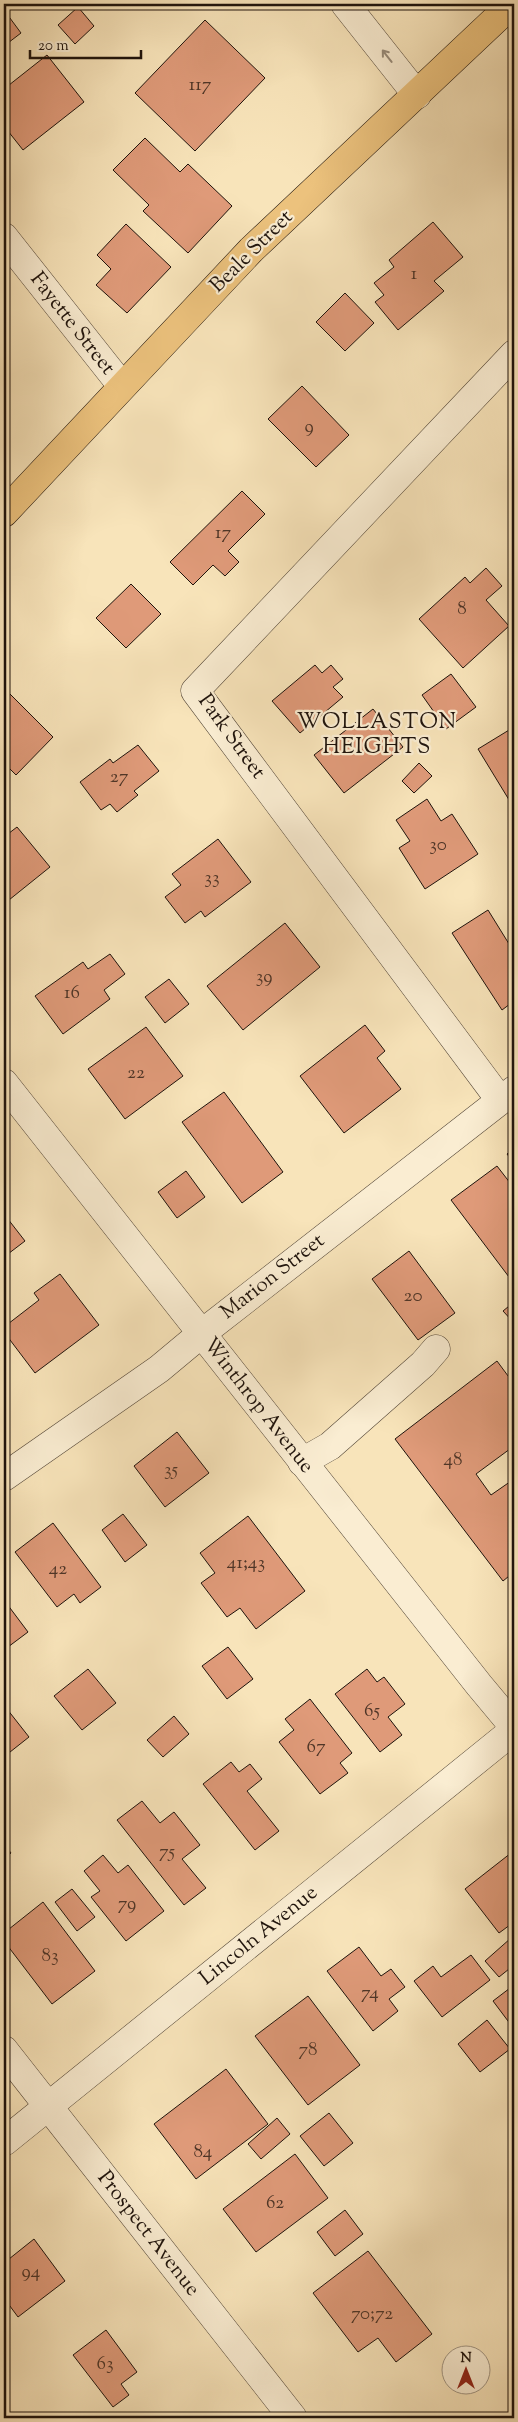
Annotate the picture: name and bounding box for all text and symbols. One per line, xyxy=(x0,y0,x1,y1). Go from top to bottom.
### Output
scale bar xyxy=(30,28,141,60)
text: 20 m xyxy=(38,36,69,57)
one-way arrow xyxy=(381,50,392,63)
house number: 117 xyxy=(189,72,212,99)
street label: Beale Street xyxy=(204,204,300,300)
house number: 1 xyxy=(411,261,418,288)
street label: Fayette Street xyxy=(22,266,122,382)
house number: 9 xyxy=(304,414,314,441)
house number: 17 xyxy=(215,520,231,547)
house number: 8 xyxy=(457,596,467,623)
street label: Park Street xyxy=(190,688,272,786)
district label: WOLLASTON HEIGHTS xyxy=(297,707,457,764)
house number: 27 xyxy=(110,764,129,791)
house number: 30 xyxy=(429,832,447,859)
house number: 33 xyxy=(204,865,220,892)
house number: 39 xyxy=(256,964,272,991)
house number: 16 xyxy=(64,980,80,1007)
house number: 22 xyxy=(127,1060,145,1087)
street label: Marion Street xyxy=(215,1227,331,1327)
house number: 20 xyxy=(404,1283,422,1310)
street label: Winthrop Avenue xyxy=(195,1332,321,1480)
house number: 48 xyxy=(443,1447,463,1474)
house number: 35 xyxy=(164,1457,179,1484)
house number: 41;43 xyxy=(227,1550,265,1577)
house number: 42 xyxy=(49,1556,67,1583)
house number: 65 xyxy=(364,1698,380,1725)
house number: 67 xyxy=(307,1734,326,1761)
house number: 75 xyxy=(159,1839,176,1866)
street label: Lincoln Avenue xyxy=(193,1879,325,1993)
house number: 79 xyxy=(118,1891,136,1918)
house number: 83 xyxy=(41,1943,59,1970)
house number: 74 xyxy=(361,1980,379,2007)
house number: 78 xyxy=(298,2037,318,2064)
house number: 84 xyxy=(194,2139,213,2166)
street label: Prospect Avenue xyxy=(89,2165,207,2303)
house number: 62 xyxy=(266,2190,284,2217)
house number: 94 xyxy=(22,2259,41,2286)
house number: 70;72 xyxy=(351,2301,393,2328)
north arrow xyxy=(440,2344,490,2394)
text: N xyxy=(460,2349,472,2369)
house number: 63 xyxy=(96,2351,114,2378)

